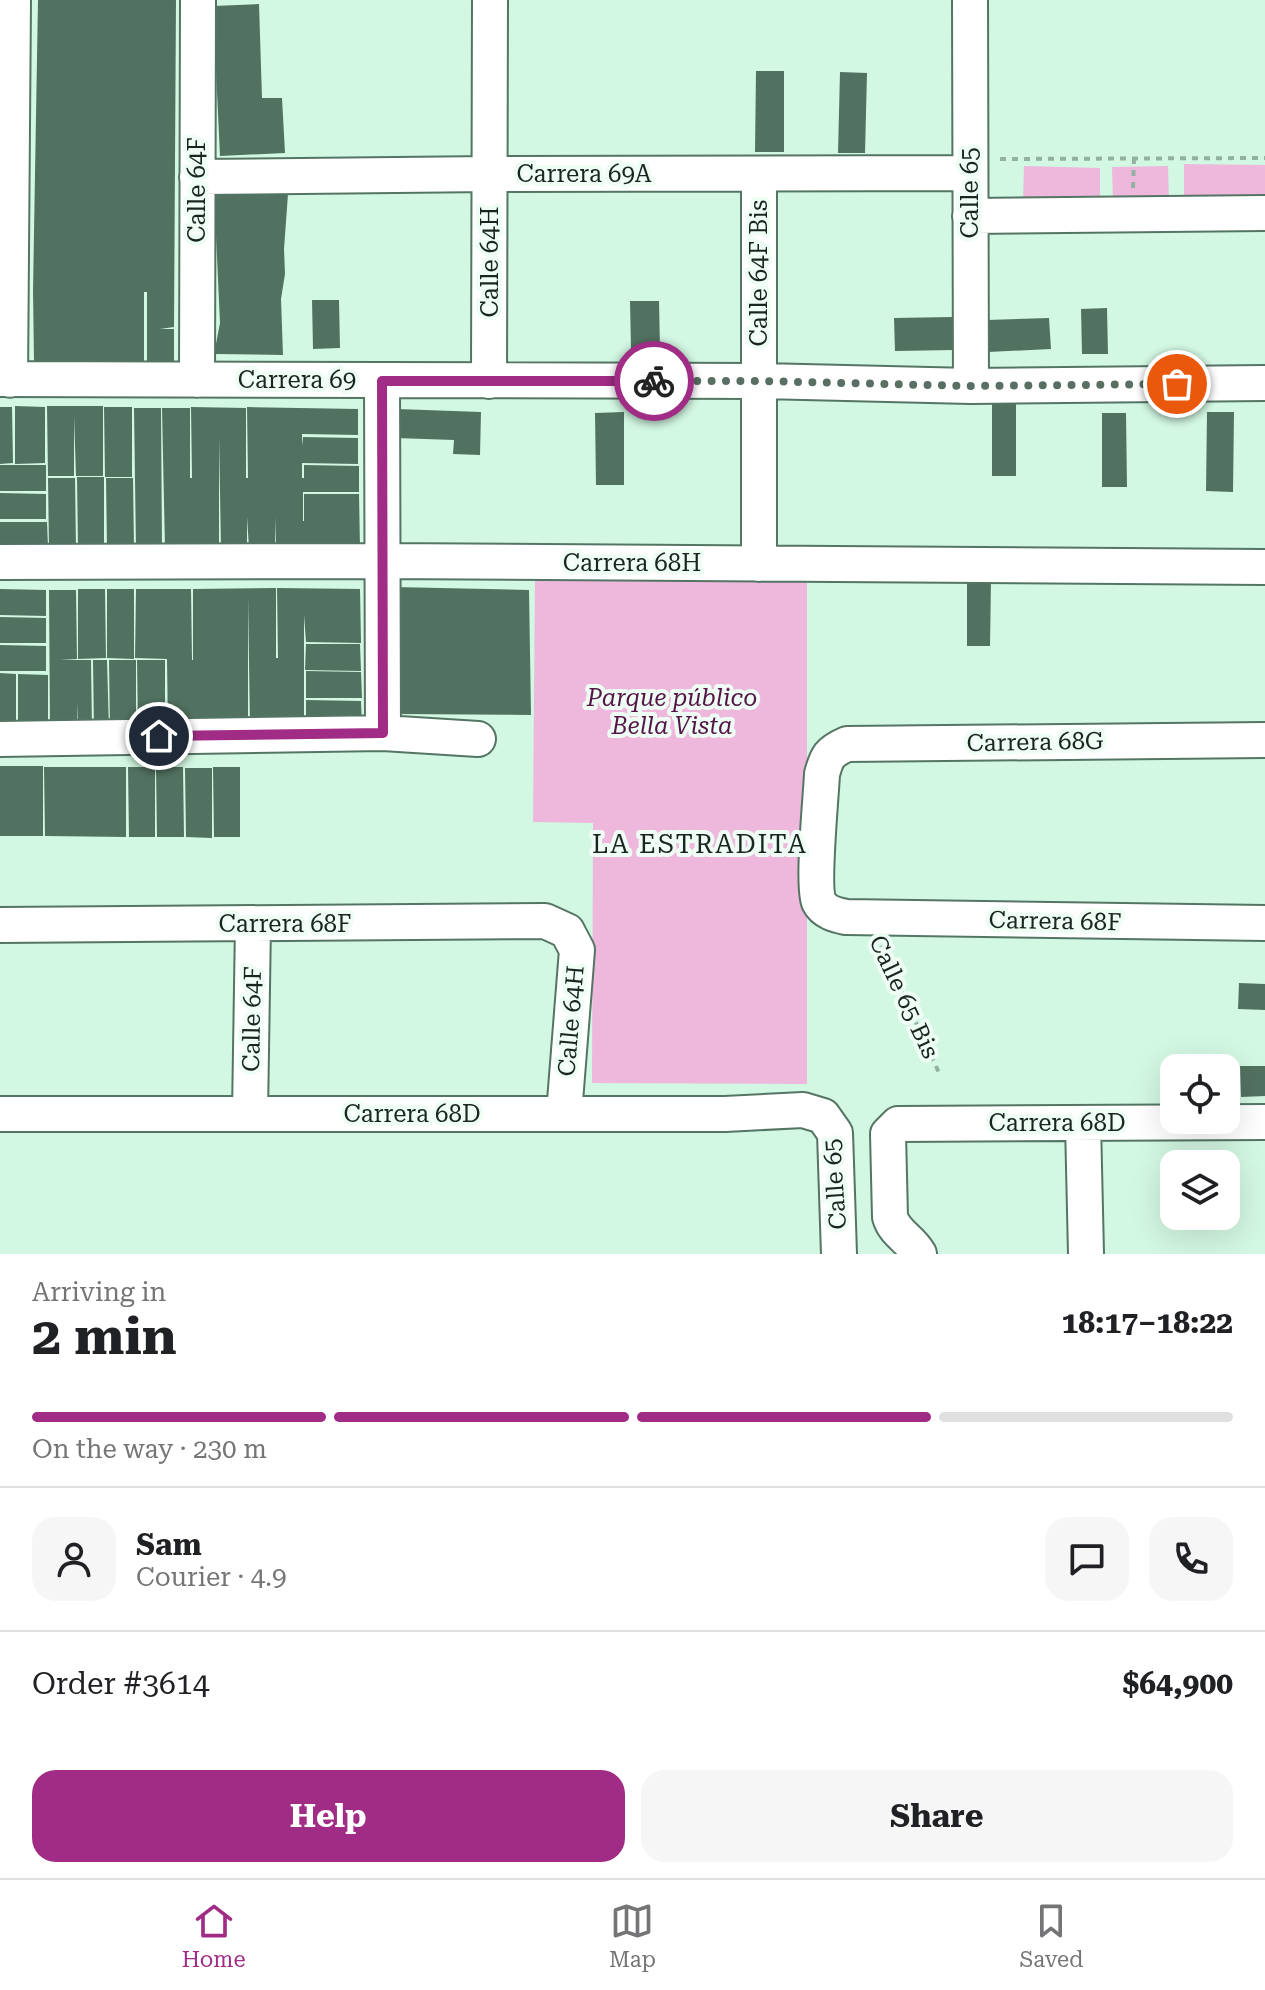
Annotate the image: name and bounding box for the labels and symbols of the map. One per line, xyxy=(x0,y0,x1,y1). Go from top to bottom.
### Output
street label: Calle 64F xyxy=(183,137,211,243)
street label: Calle 65 xyxy=(956,147,984,239)
street label: Carrera 69A xyxy=(516,160,652,188)
street label: Calle 64F Bis xyxy=(745,200,773,346)
street label: Calle 64H xyxy=(476,206,504,318)
courier xyxy=(614,341,694,421)
pin xyxy=(1143,350,1211,418)
street label: Carrera 69 xyxy=(238,366,356,394)
street label: Carrera 68H xyxy=(563,549,701,577)
park label: Parque público Bella Vista xyxy=(586,684,757,740)
pin xyxy=(125,702,193,770)
street label: Carrera 68G xyxy=(966,727,1104,757)
district label: LA ESTRADITA xyxy=(592,829,808,859)
street label: Carrera 68F xyxy=(988,906,1122,936)
street label: Carrera 68F xyxy=(219,910,351,938)
street label: Calle 65 Bis xyxy=(863,931,945,1063)
street label: Calle 64H xyxy=(552,964,590,1078)
street label: Calle 64F xyxy=(237,966,267,1072)
street label: Carrera 68D xyxy=(343,1100,481,1128)
street label: Carrera 68D xyxy=(988,1109,1126,1137)
street label: Calle 65 xyxy=(818,1138,852,1230)

